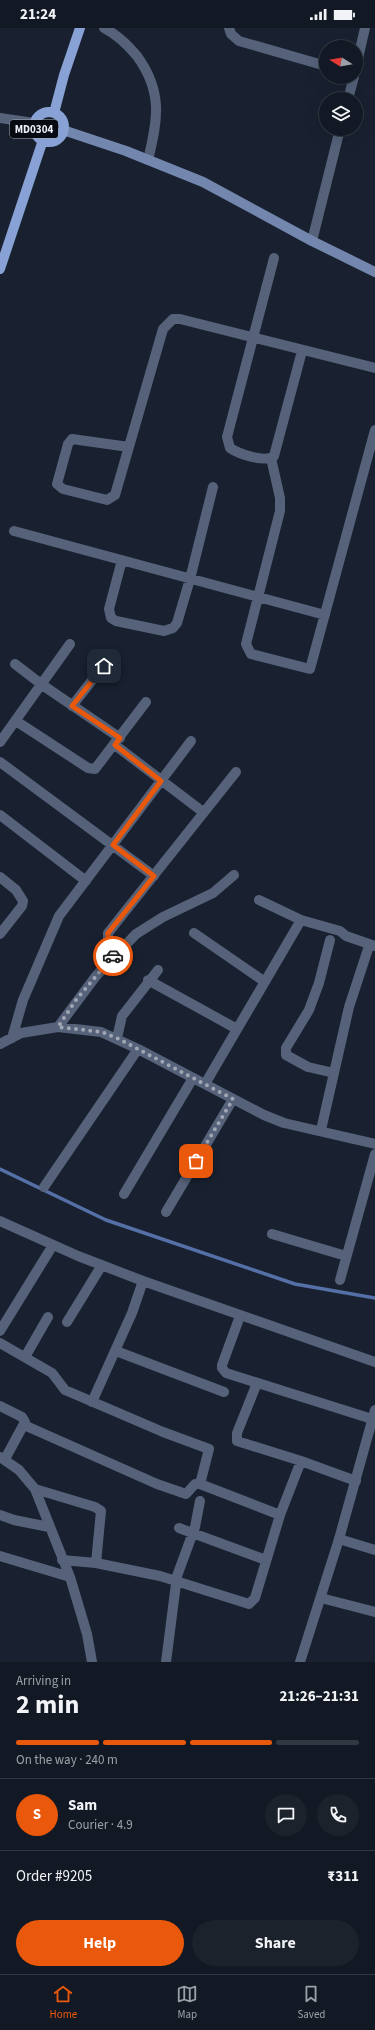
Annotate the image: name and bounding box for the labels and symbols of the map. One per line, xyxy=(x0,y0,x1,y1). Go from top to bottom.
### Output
north arrow xyxy=(319,40,363,84)
road number: MD0304 xyxy=(10,120,58,138)
pin xyxy=(87,649,121,683)
courier xyxy=(93,936,133,976)
pin xyxy=(179,1144,213,1178)

